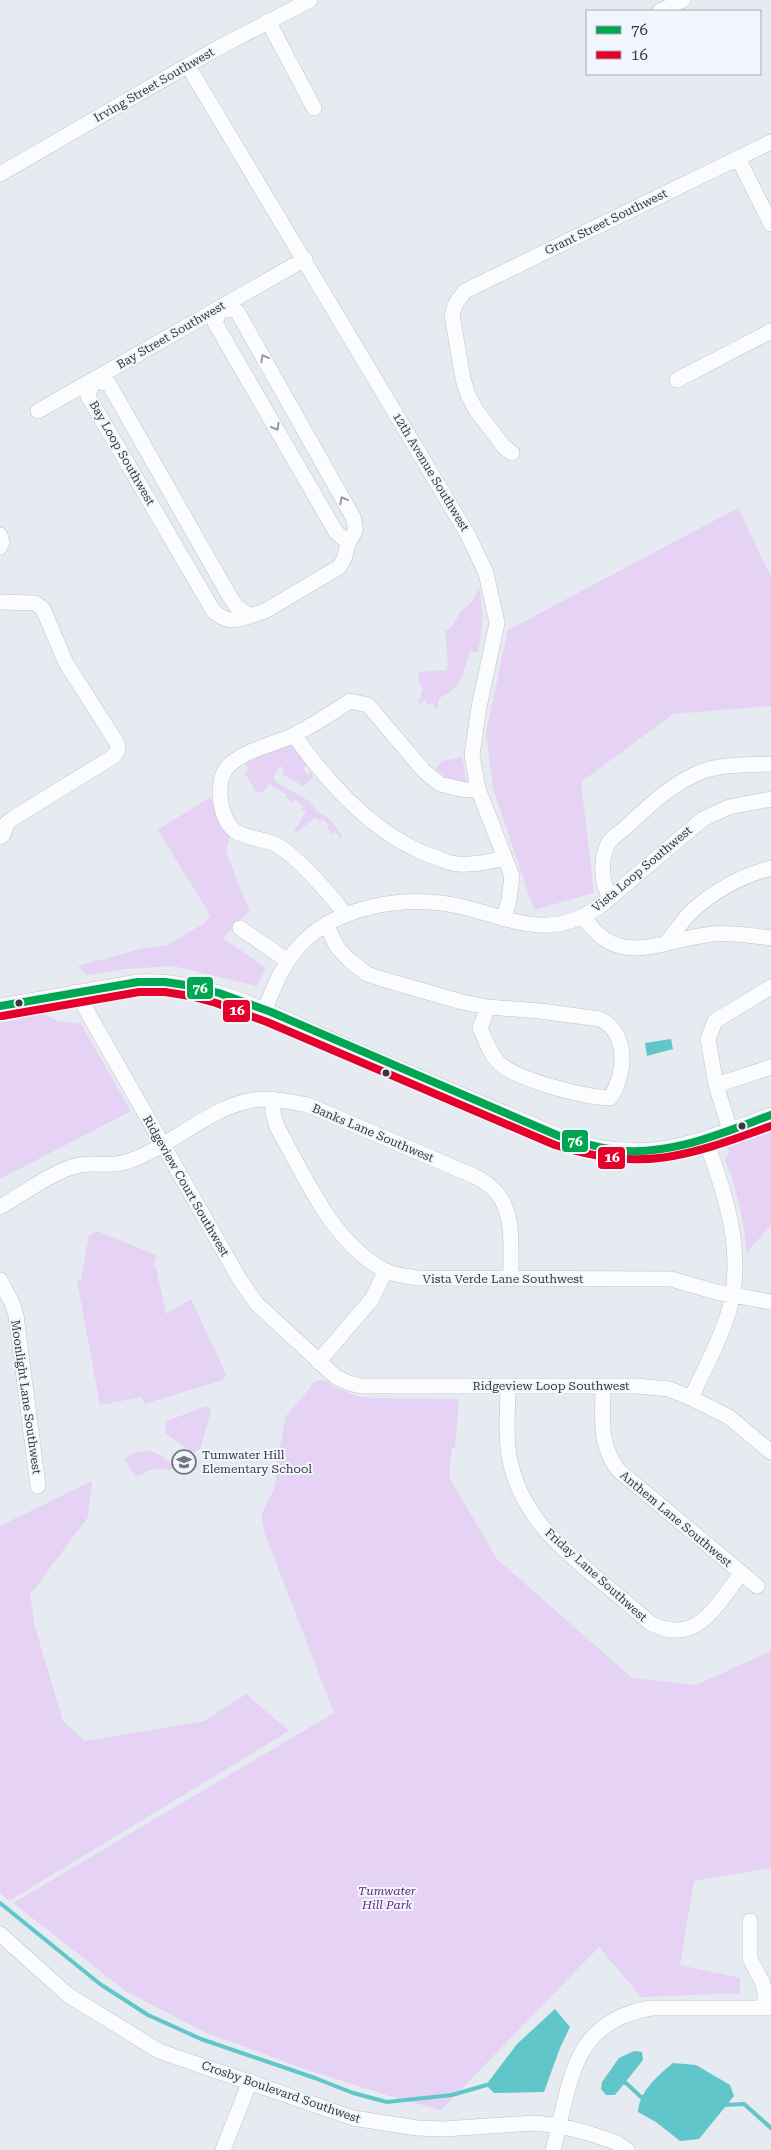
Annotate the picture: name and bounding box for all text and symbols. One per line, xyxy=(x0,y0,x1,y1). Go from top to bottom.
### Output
legend xyxy=(586,10,761,75)
text: 76 xyxy=(631,21,648,39)
street label: Irving Street Southwest xyxy=(91,45,217,125)
text: 16 xyxy=(631,46,648,64)
street label: Grant Street Southwest xyxy=(542,186,670,258)
street label: Bay Street Southwest xyxy=(114,298,228,372)
one-way arrow xyxy=(260,355,270,364)
street label: Bay Loop Southwest xyxy=(86,398,158,508)
street label: 12th Avenue Southwest xyxy=(390,410,472,534)
one-way arrow xyxy=(269,421,279,430)
one-way arrow xyxy=(339,496,349,505)
street label: Vista Loop Southwest xyxy=(589,823,695,915)
line badge: 76 xyxy=(186,976,214,1000)
text: 76 xyxy=(192,980,208,996)
unlabelled marker xyxy=(14,998,24,1008)
line badge: 16 xyxy=(222,999,251,1023)
text: 16 xyxy=(229,1002,245,1018)
unlabelled marker xyxy=(381,1068,391,1078)
street label: Banks Lane Southwest xyxy=(310,1101,436,1165)
street label: Ridgeview Court Southwest xyxy=(140,1113,232,1259)
unlabelled marker xyxy=(737,1121,747,1131)
line badge: 76 xyxy=(561,1129,589,1153)
text: 76 xyxy=(567,1133,583,1149)
line badge: 16 xyxy=(597,1146,626,1170)
text: 16 xyxy=(604,1149,620,1165)
street label: Vista Verde Lane Southwest xyxy=(423,1272,584,1286)
street label: Moonlight Lane Southwest xyxy=(8,1319,44,1476)
street label: Ridgeview Loop Southwest xyxy=(472,1379,630,1393)
place label: Tumwater Hill Elementary School xyxy=(202,1448,312,1476)
school or university icon: Tumwater Hill Elementary School xyxy=(171,1449,197,1475)
street label: Anthem Lane Southwest xyxy=(617,1468,735,1570)
street label: Friday Lane Southwest xyxy=(542,1526,650,1625)
park label: Tumwater Hill Park xyxy=(358,1884,416,1912)
street label: Crosby Boulevard Southwest xyxy=(200,2058,363,2126)

